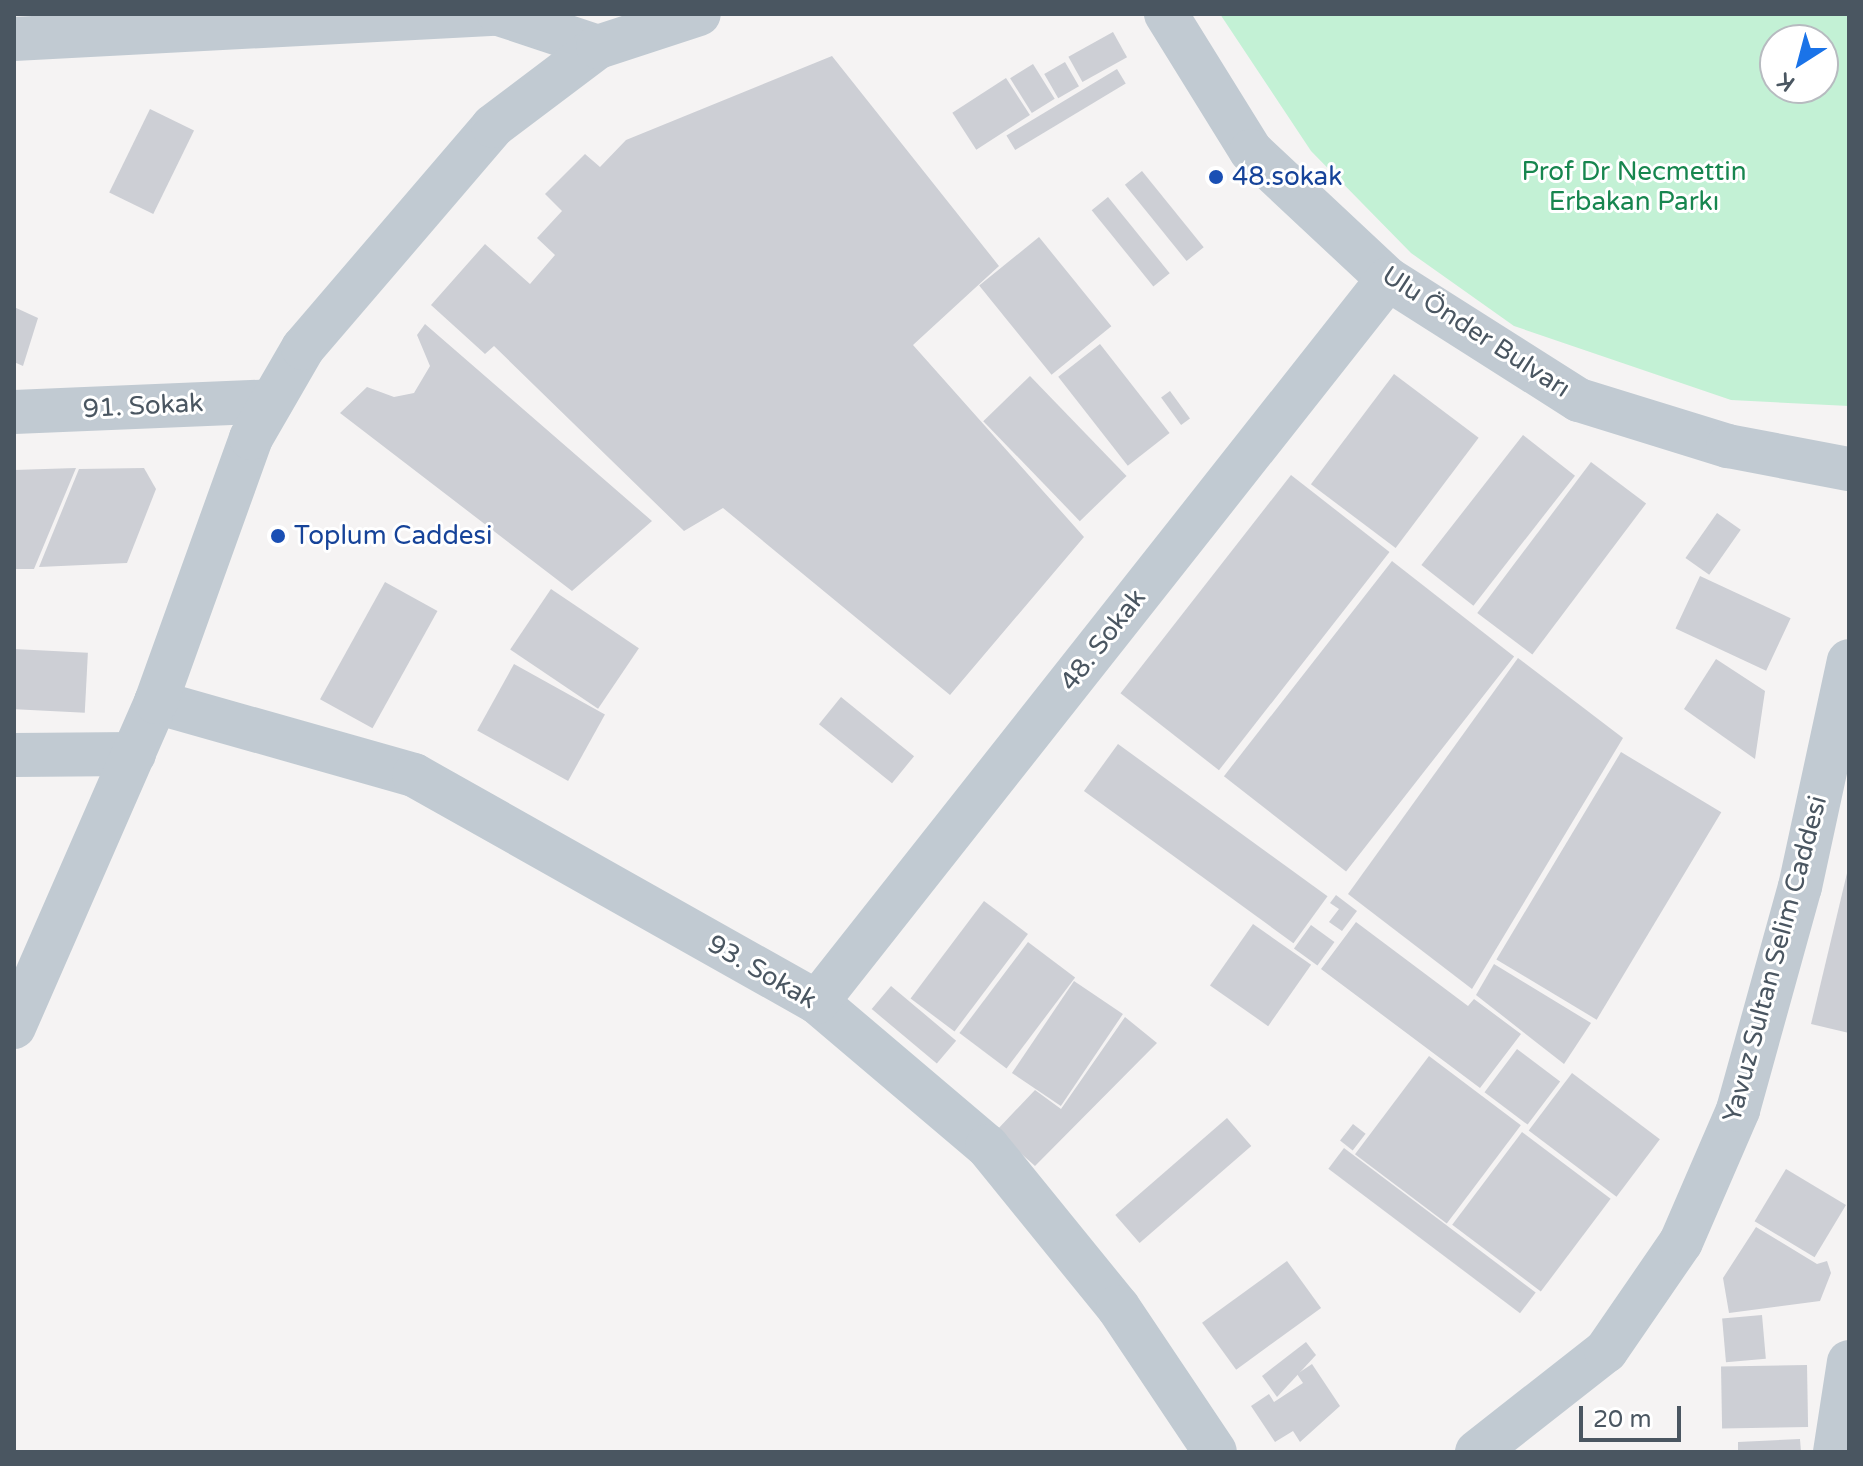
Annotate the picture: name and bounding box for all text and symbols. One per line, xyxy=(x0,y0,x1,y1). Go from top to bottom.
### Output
north arrow xyxy=(1759,24,1839,104)
text: K xyxy=(1772,67,1800,97)
park label: Prof Dr Necmettin Erbakan Parkı xyxy=(1521,156,1747,218)
place label: 48.sokak xyxy=(1232,161,1342,193)
marker: 48.sokak xyxy=(1207,168,1225,186)
street label: Ulu Önder Bulvarı xyxy=(1376,260,1576,404)
street label: 91. Sokak xyxy=(82,387,204,425)
place label: Toplum Caddesi xyxy=(294,520,492,552)
marker: Toplum Caddesi xyxy=(269,527,287,545)
street label: 48. Sokak xyxy=(1054,583,1152,697)
street label: Yavuz Sultan Selim Caddesi xyxy=(1716,792,1834,1126)
street label: 93. Sokak xyxy=(702,928,822,1016)
scale bar xyxy=(1583,1390,1685,1440)
text: 20 m xyxy=(1593,1405,1651,1434)

